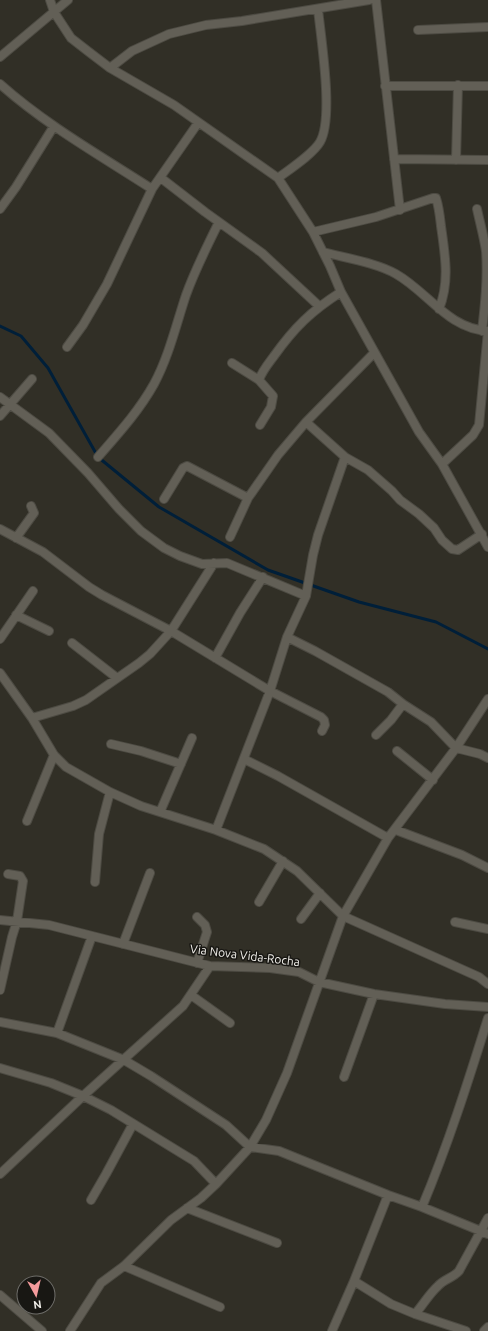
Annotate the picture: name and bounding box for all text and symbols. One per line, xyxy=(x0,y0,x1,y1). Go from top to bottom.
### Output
street label: Via Nova Vida-Rocha xyxy=(189,942,301,968)
north arrow xyxy=(16,1275,56,1315)
text: N xyxy=(32,1298,42,1311)

